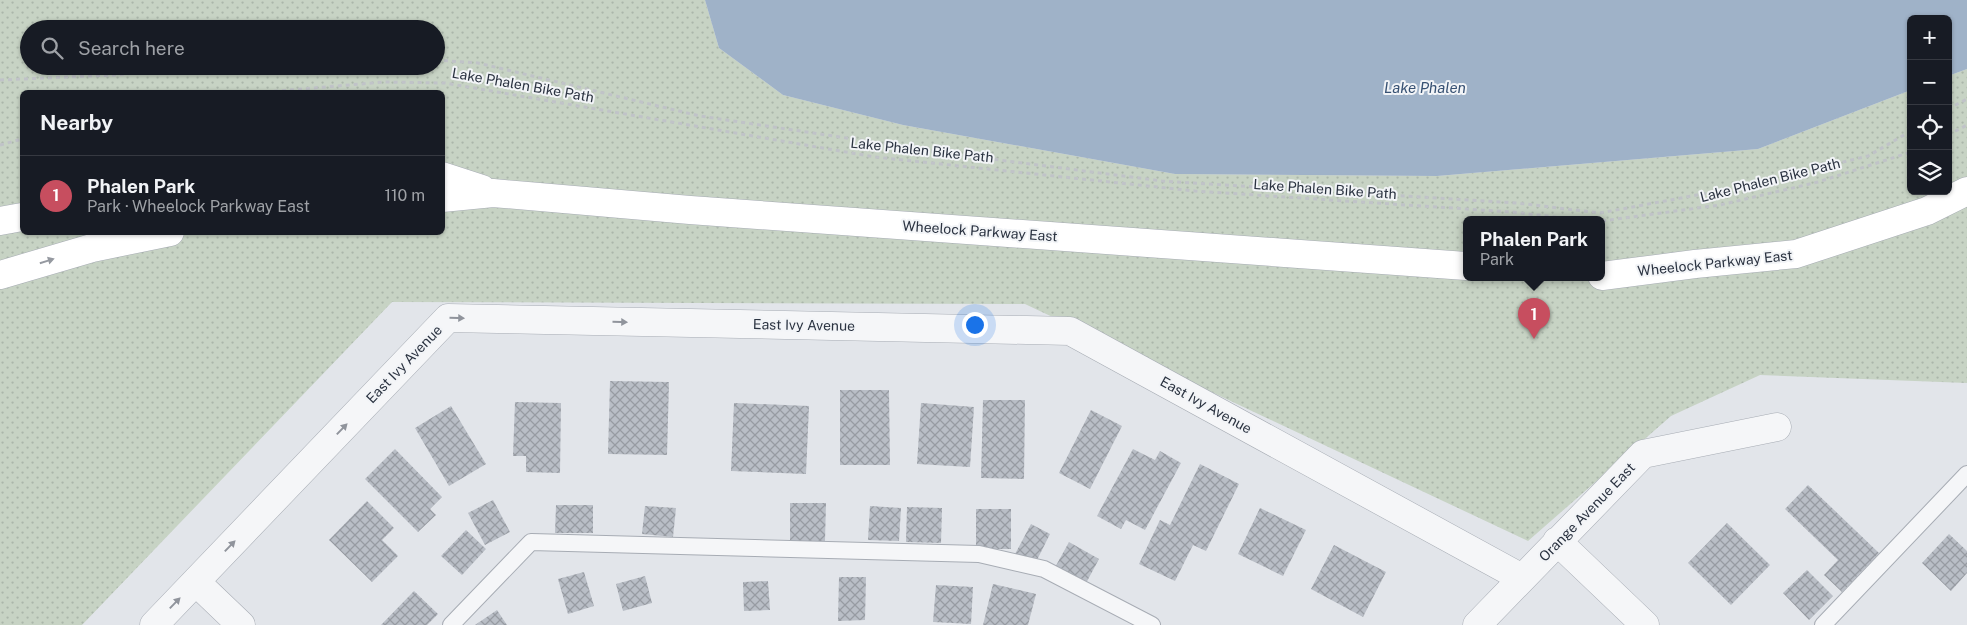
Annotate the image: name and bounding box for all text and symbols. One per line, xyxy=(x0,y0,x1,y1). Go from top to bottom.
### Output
map controls xyxy=(1907,15,1952,195)
button: + xyxy=(1907,15,1952,60)
search box xyxy=(20,20,445,75)
icon: search xyxy=(38,34,66,62)
text: Search here xyxy=(78,37,185,59)
button: − xyxy=(1907,60,1952,105)
street label: Lake Phalen Bike Path xyxy=(451,65,595,105)
water label: Lake Phalen xyxy=(1384,79,1466,96)
button: locate xyxy=(1907,105,1952,150)
text: Nearby xyxy=(40,110,113,135)
street label: Lake Phalen Bike Path xyxy=(850,135,994,165)
button: layers xyxy=(1907,150,1952,195)
street label: Lake Phalen Bike Path xyxy=(1698,155,1842,205)
text: Phalen Park xyxy=(87,175,195,197)
street label: Lake Phalen Bike Path xyxy=(1253,176,1397,202)
text: 1 xyxy=(53,186,59,205)
text: 110 m xyxy=(384,186,425,205)
text: Park · Wheelock Parkway East xyxy=(87,197,310,216)
popup xyxy=(1463,216,1605,281)
street label: Wheelock Parkway East xyxy=(902,218,1058,244)
text: Phalen Park xyxy=(1480,228,1588,250)
street label: Wheelock Parkway East xyxy=(1637,247,1793,279)
text: Park xyxy=(1480,250,1514,269)
one-way arrow xyxy=(39,257,54,265)
pin: 1 xyxy=(1518,298,1550,339)
your location xyxy=(962,312,988,338)
one-way arrow xyxy=(450,315,466,323)
street label: East Ivy Avenue xyxy=(753,316,855,334)
one-way arrow xyxy=(612,318,628,326)
street label: East Ivy Avenue xyxy=(363,322,445,406)
street label: East Ivy Avenue xyxy=(1157,373,1255,437)
one-way arrow xyxy=(336,423,348,435)
street label: Orange Avenue East xyxy=(1536,459,1638,565)
one-way arrow xyxy=(224,541,236,553)
one-way arrow xyxy=(169,598,181,610)

